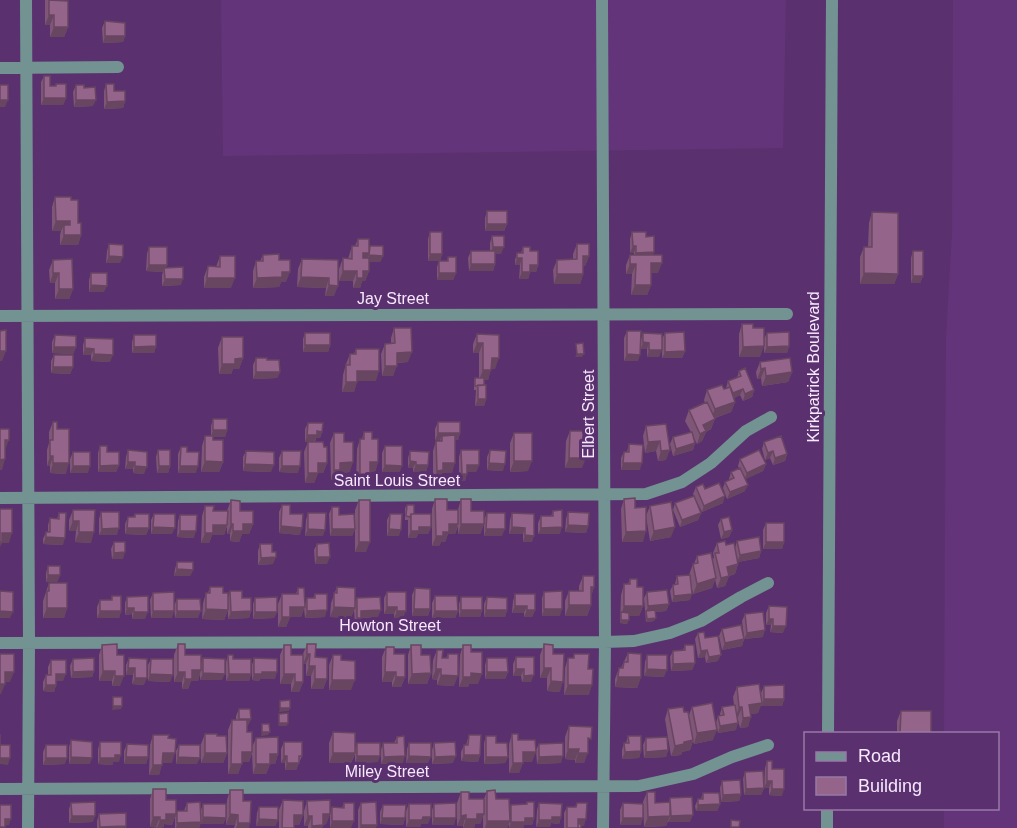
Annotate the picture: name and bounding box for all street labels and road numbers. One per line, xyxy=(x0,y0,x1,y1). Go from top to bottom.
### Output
street label: Jay Street xyxy=(357,290,430,307)
street label: Kirkpatrick Boulevard xyxy=(805,291,822,443)
street label: Elbert Street xyxy=(580,369,597,458)
street label: Saint Louis Street xyxy=(334,472,461,489)
street label: Howton Street xyxy=(339,617,441,634)
street label: Miley Street xyxy=(345,763,430,780)

